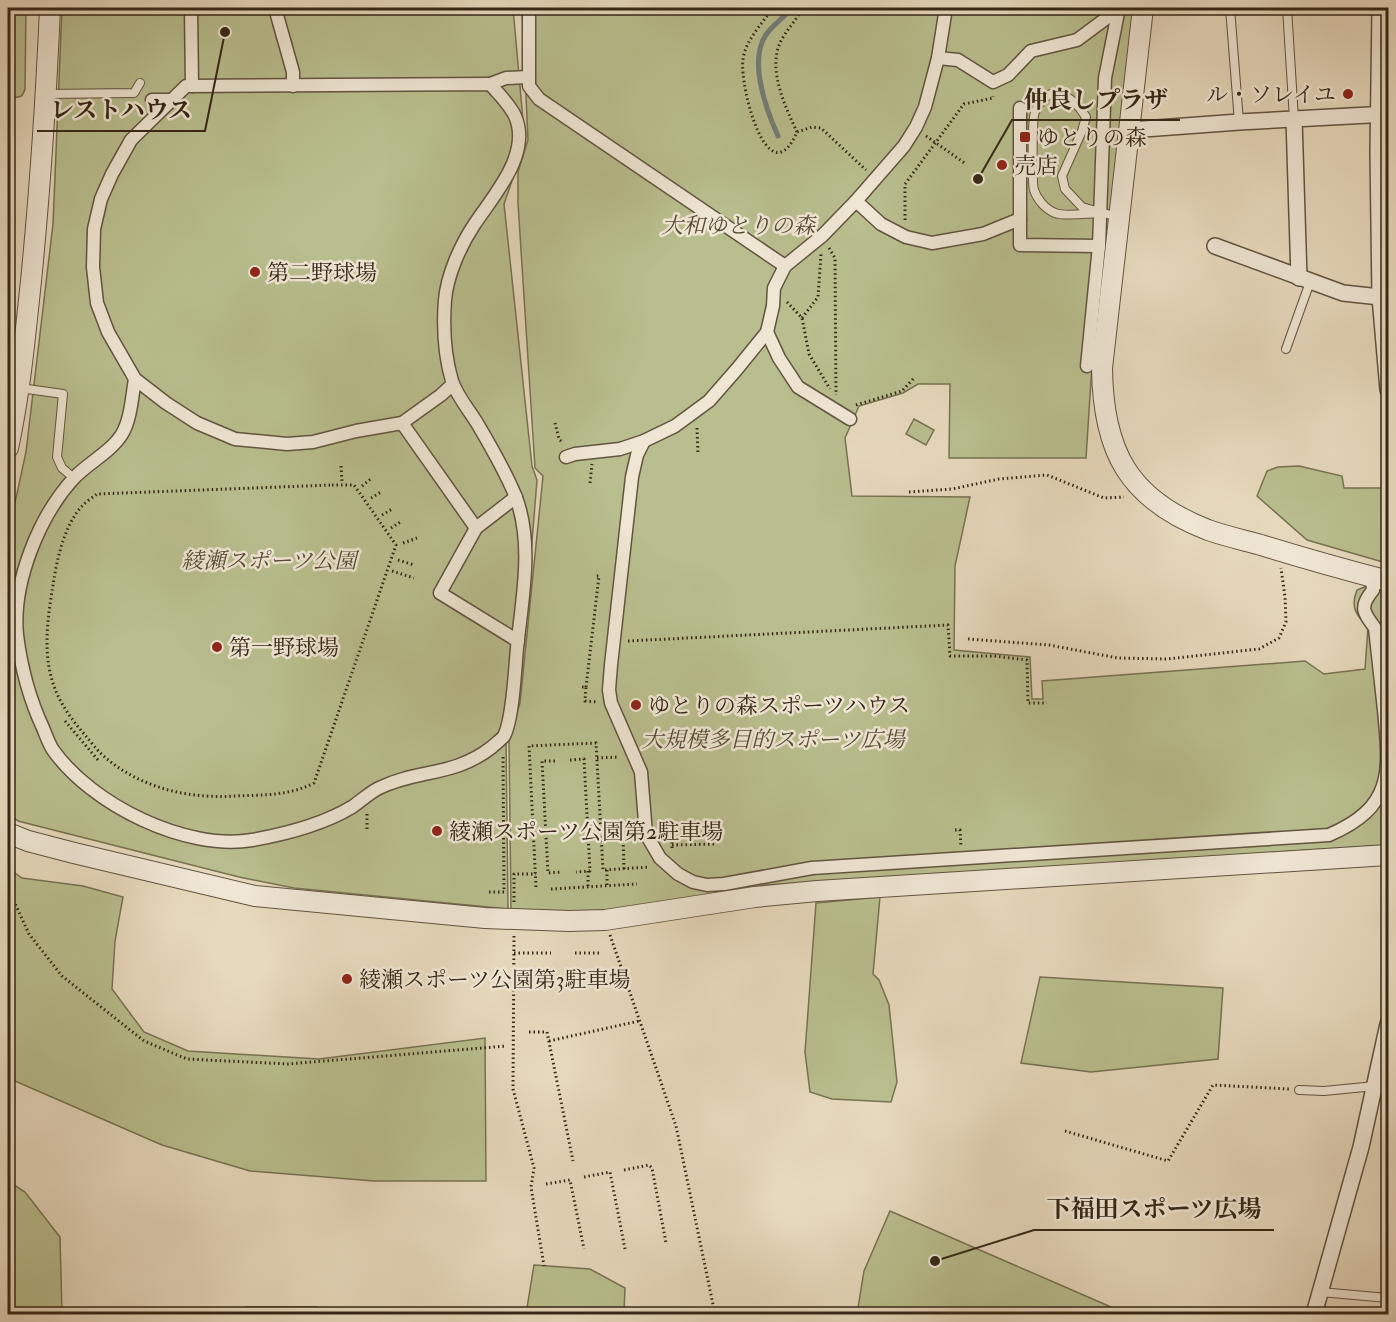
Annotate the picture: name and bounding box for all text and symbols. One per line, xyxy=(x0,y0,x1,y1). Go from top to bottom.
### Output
callout: 仲良しプラザ xyxy=(1012,78,1180,120)
place label: ル・ソレイユ xyxy=(1206,81,1336,109)
text: 仲良しプラザ xyxy=(1024,85,1168,116)
marker: ル・ソレイユ xyxy=(1341,87,1355,101)
callout: レストハウス xyxy=(37,89,205,131)
text: レストハウス xyxy=(50,95,192,126)
place label: ゆとりの森 xyxy=(1037,124,1147,152)
marker: ゆとりの森 xyxy=(1018,130,1032,144)
place label: 売店 xyxy=(1014,152,1058,180)
marker: 売店 xyxy=(995,158,1009,172)
park label: 大和ゆとりの森 xyxy=(661,212,817,240)
place label: 第二野球場 xyxy=(267,259,377,287)
marker: 第二野球場 xyxy=(248,265,262,279)
park label: 綾瀬スポーツ公園 xyxy=(181,547,360,575)
place label: 第一野球場 xyxy=(229,634,339,662)
marker: 第一野球場 xyxy=(210,640,224,654)
place label: ゆとりの森スポーツハウス xyxy=(648,692,910,720)
marker: ゆとりの森スポーツハウス xyxy=(629,698,643,712)
park label: 大規模多目的スポーツ広場 xyxy=(641,726,907,754)
place label: 綾瀬スポーツ公園第2駐車場 xyxy=(449,818,723,846)
marker: 綾瀬スポーツ公園第2駐車場 xyxy=(430,824,444,838)
place label: 綾瀬スポーツ公園第3駐車場 xyxy=(359,966,631,994)
marker: 綾瀬スポーツ公園第3駐車場 xyxy=(340,972,354,986)
callout: 下福田スポーツ広場 xyxy=(1034,1188,1274,1230)
text: 下福田スポーツ広場 xyxy=(1046,1194,1262,1225)

